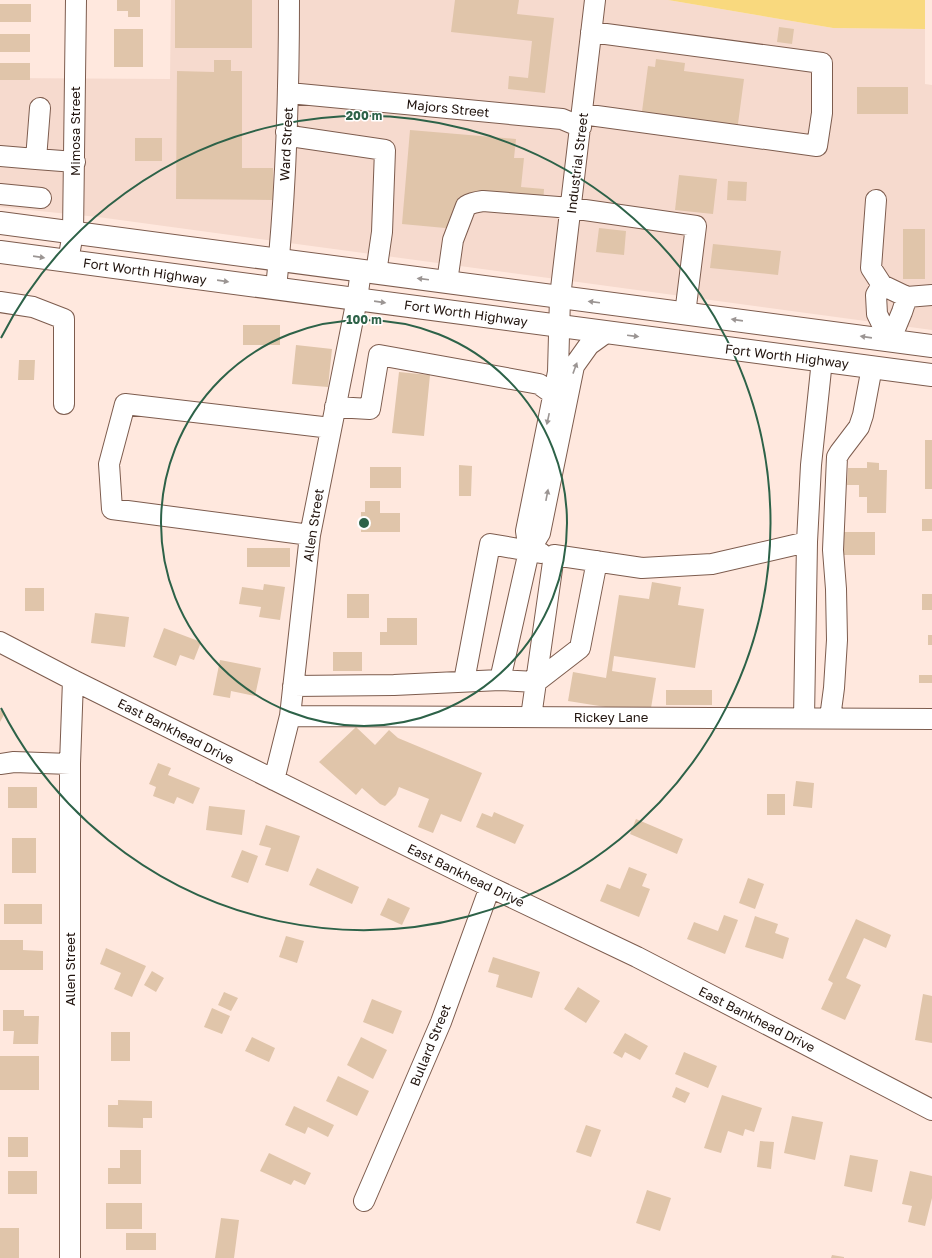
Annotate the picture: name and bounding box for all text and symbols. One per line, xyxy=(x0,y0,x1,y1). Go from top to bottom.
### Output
street label: Mimosa Street xyxy=(67,86,83,176)
street label: Majors Street xyxy=(406,96,490,120)
street label: Ward Street xyxy=(276,107,296,181)
text: 200 m xyxy=(346,108,382,123)
street label: Industrial Street xyxy=(563,111,591,215)
one-way arrow xyxy=(33,254,45,260)
street label: Fort Worth Highway xyxy=(82,254,209,288)
one-way arrow xyxy=(417,276,429,282)
one-way arrow xyxy=(217,278,229,284)
street label: Fort Worth Highway xyxy=(403,296,530,330)
one-way arrow xyxy=(374,299,386,305)
one-way arrow xyxy=(588,299,600,305)
text: 100 m xyxy=(346,312,382,327)
one-way arrow xyxy=(731,317,743,323)
one-way arrow xyxy=(627,333,639,339)
one-way arrow xyxy=(860,334,872,340)
street label: Fort Worth Highway xyxy=(724,340,851,372)
one-way arrow xyxy=(572,362,578,374)
one-way arrow xyxy=(545,413,551,426)
street label: Allen Street xyxy=(299,487,327,563)
one-way arrow xyxy=(545,489,551,501)
centre of rings xyxy=(357,516,371,530)
street label: East Bankhead Drive xyxy=(115,695,237,767)
street label: Rickey Lane xyxy=(574,709,648,725)
street label: East Bankhead Drive xyxy=(405,840,527,910)
street label: Allen Street xyxy=(62,932,78,1006)
street label: East Bankhead Drive xyxy=(696,983,818,1055)
street label: Bullard Street xyxy=(406,1002,454,1088)

